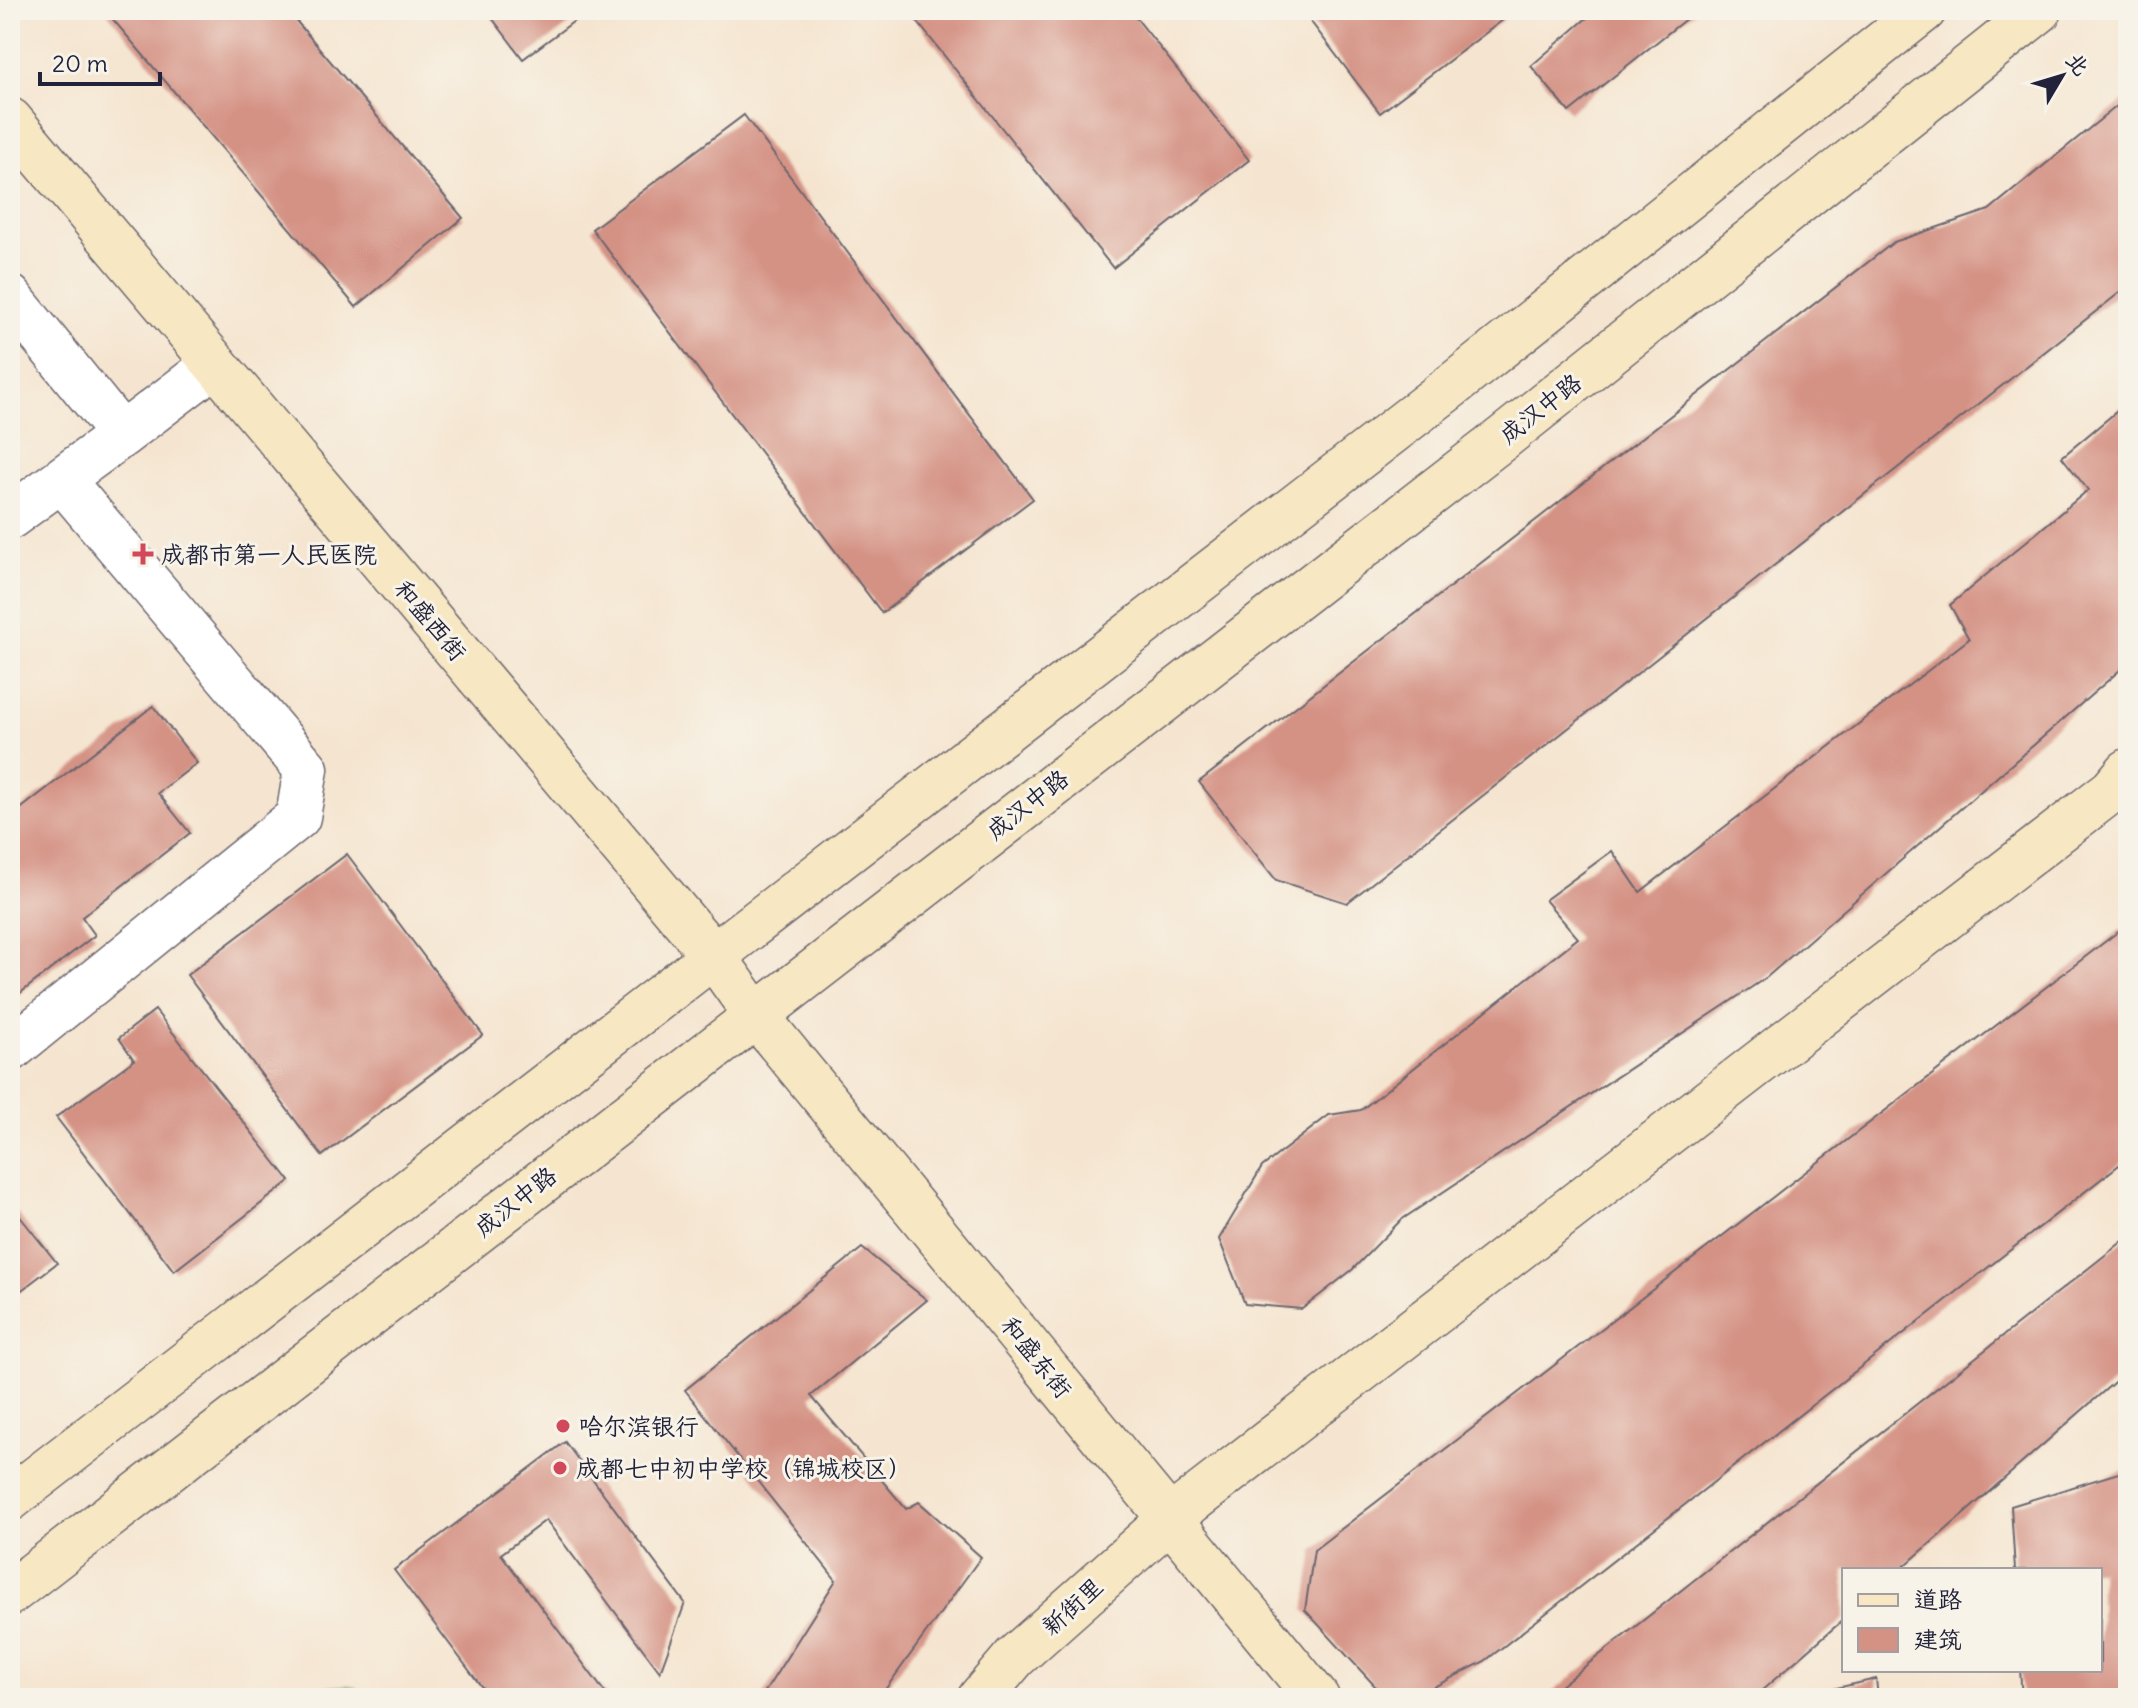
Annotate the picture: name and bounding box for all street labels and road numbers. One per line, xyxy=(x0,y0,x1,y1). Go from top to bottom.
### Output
street label: 成汉中路 xyxy=(1493,367,1587,449)
street label: 和盛西街 xyxy=(389,574,473,666)
street label: 成汉中路 xyxy=(980,763,1074,845)
street label: 成汉中路 xyxy=(468,1160,562,1242)
street label: 和盛东街 xyxy=(995,1310,1079,1404)
street label: 新街里 xyxy=(1035,1571,1109,1641)

